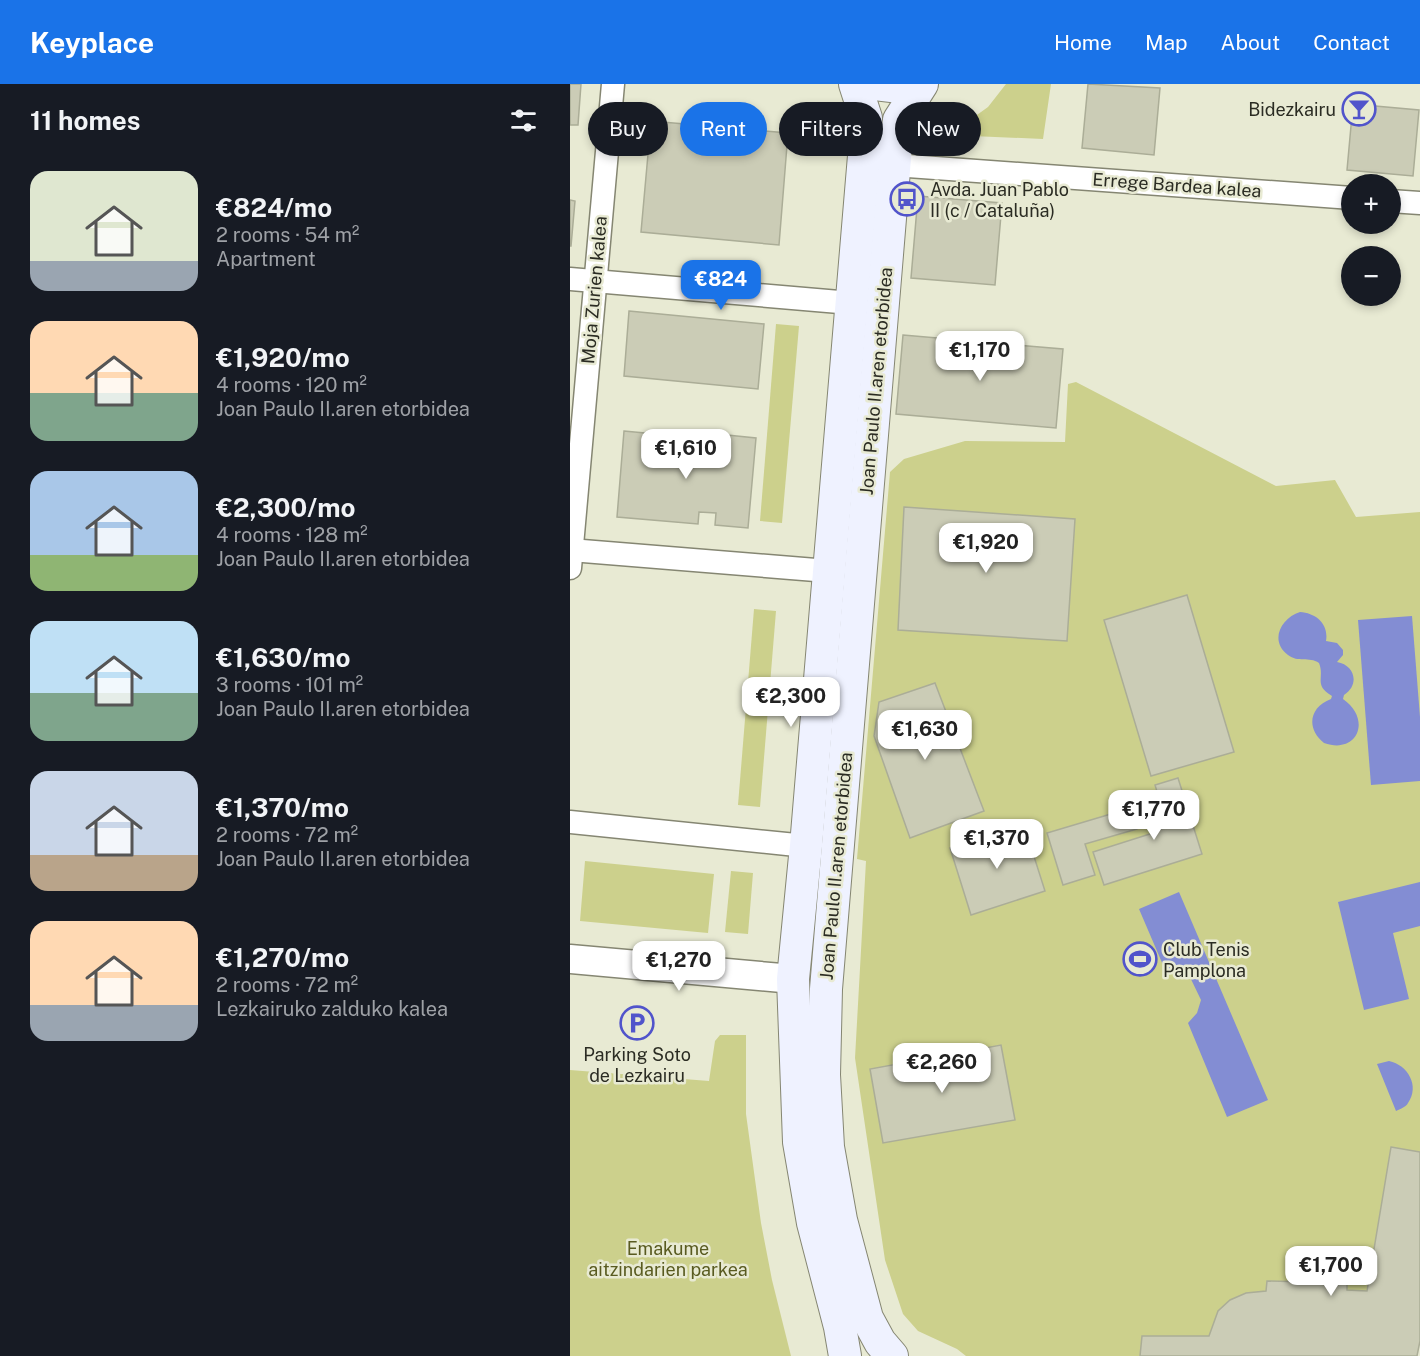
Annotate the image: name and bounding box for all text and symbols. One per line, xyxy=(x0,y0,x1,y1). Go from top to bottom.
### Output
text: Keyplace xyxy=(30,26,154,59)
text: Home xyxy=(1054,30,1112,55)
text: Map xyxy=(1145,30,1188,55)
text: About xyxy=(1221,30,1280,55)
text: Contact xyxy=(1313,30,1390,55)
bar icon: Bidezkairu xyxy=(1341,91,1377,127)
place label: Bidezkairu xyxy=(1248,99,1336,120)
chip: Buy xyxy=(588,102,668,156)
chip: Rent xyxy=(680,102,767,156)
chip: Filters xyxy=(779,102,883,156)
chip: New xyxy=(895,102,981,156)
icon: filters xyxy=(507,104,540,137)
text: 11 homes xyxy=(30,105,140,136)
street label: Errege Bardea kalea xyxy=(1092,169,1262,201)
map controls xyxy=(1341,174,1401,306)
button: + xyxy=(1341,174,1401,234)
place label: Avda. Juan Pablo II (c / Cataluña) xyxy=(930,179,1069,221)
bus stop icon: Avda. Juan Pablo II (c / Cataluña) xyxy=(889,181,925,217)
text: €824/mo xyxy=(216,192,332,223)
icon: home xyxy=(78,195,150,267)
street label: Moja Zurien kalea xyxy=(577,215,611,365)
text: 2 rooms · 54 m² xyxy=(216,223,359,247)
button: − xyxy=(1341,246,1401,306)
text: Apartment xyxy=(216,247,316,271)
pin: €824 xyxy=(685,260,757,311)
street label: Joan Paulo II.aren etorbidea xyxy=(856,266,896,496)
text: €824 xyxy=(695,267,747,291)
pin: €1,170 xyxy=(931,331,1029,382)
text: €1,170 xyxy=(950,338,1010,362)
text: €1,920/mo xyxy=(216,342,350,373)
icon: home xyxy=(78,345,150,417)
text: 4 rooms · 120 m² xyxy=(216,373,367,397)
text: Joan Paulo II.aren etorbidea xyxy=(216,397,470,421)
pin: €1,610 xyxy=(637,429,735,480)
text: €1,610 xyxy=(655,436,717,460)
text: €2,300/mo xyxy=(216,492,355,523)
icon: home xyxy=(78,495,150,567)
text: 4 rooms · 128 m² xyxy=(216,523,368,547)
pin: €1,920 xyxy=(937,523,1035,574)
text: €1,920 xyxy=(953,530,1019,554)
text: Joan Paulo II.aren etorbidea xyxy=(216,547,470,571)
text: €1,630/mo xyxy=(216,642,350,673)
icon: home xyxy=(78,645,150,717)
text: 3 rooms · 101 m² xyxy=(216,673,363,697)
pin: €2,300 xyxy=(742,677,840,728)
text: €2,300 xyxy=(756,684,826,708)
text: Joan Paulo II.aren etorbidea xyxy=(216,697,470,721)
pin: €1,630 xyxy=(876,710,974,761)
text: €1,630 xyxy=(892,717,958,741)
street label: Joan Paulo II.aren etorbidea xyxy=(816,751,856,981)
pin: €1,770 xyxy=(1105,790,1203,841)
text: €1,370/mo xyxy=(216,792,349,823)
icon: home xyxy=(78,795,150,867)
text: €1,770 xyxy=(1122,797,1186,821)
pin: €1,370 xyxy=(948,819,1046,870)
text: 2 rooms · 72 m² xyxy=(216,823,358,847)
text: €1,370 xyxy=(964,826,1030,850)
text: Joan Paulo II.aren etorbidea xyxy=(216,847,470,871)
place label: Club Tenis Pamplona xyxy=(1163,939,1250,981)
pin: €1,270 xyxy=(630,941,728,992)
sports icon: Club Tenis Pamplona xyxy=(1122,941,1158,977)
text: €1,270/mo xyxy=(216,942,349,973)
icon: home xyxy=(78,945,150,1017)
text: €1,270 xyxy=(646,948,712,972)
text: 2 rooms · 72 m² xyxy=(216,973,358,997)
text: Lezkairuko zalduko kalea xyxy=(216,997,448,1021)
parking icon: Parking Soto de Lezkairu xyxy=(619,1005,655,1041)
pin: €2,260 xyxy=(893,1043,991,1094)
place label: Parking Soto de Lezkairu xyxy=(583,1044,691,1086)
text: €2,260 xyxy=(907,1050,977,1074)
park label: Emakume aitzindarien parkea xyxy=(588,1238,748,1280)
pin: €1,700 xyxy=(1282,1246,1380,1297)
text: €1,700 xyxy=(1299,1253,1363,1277)

